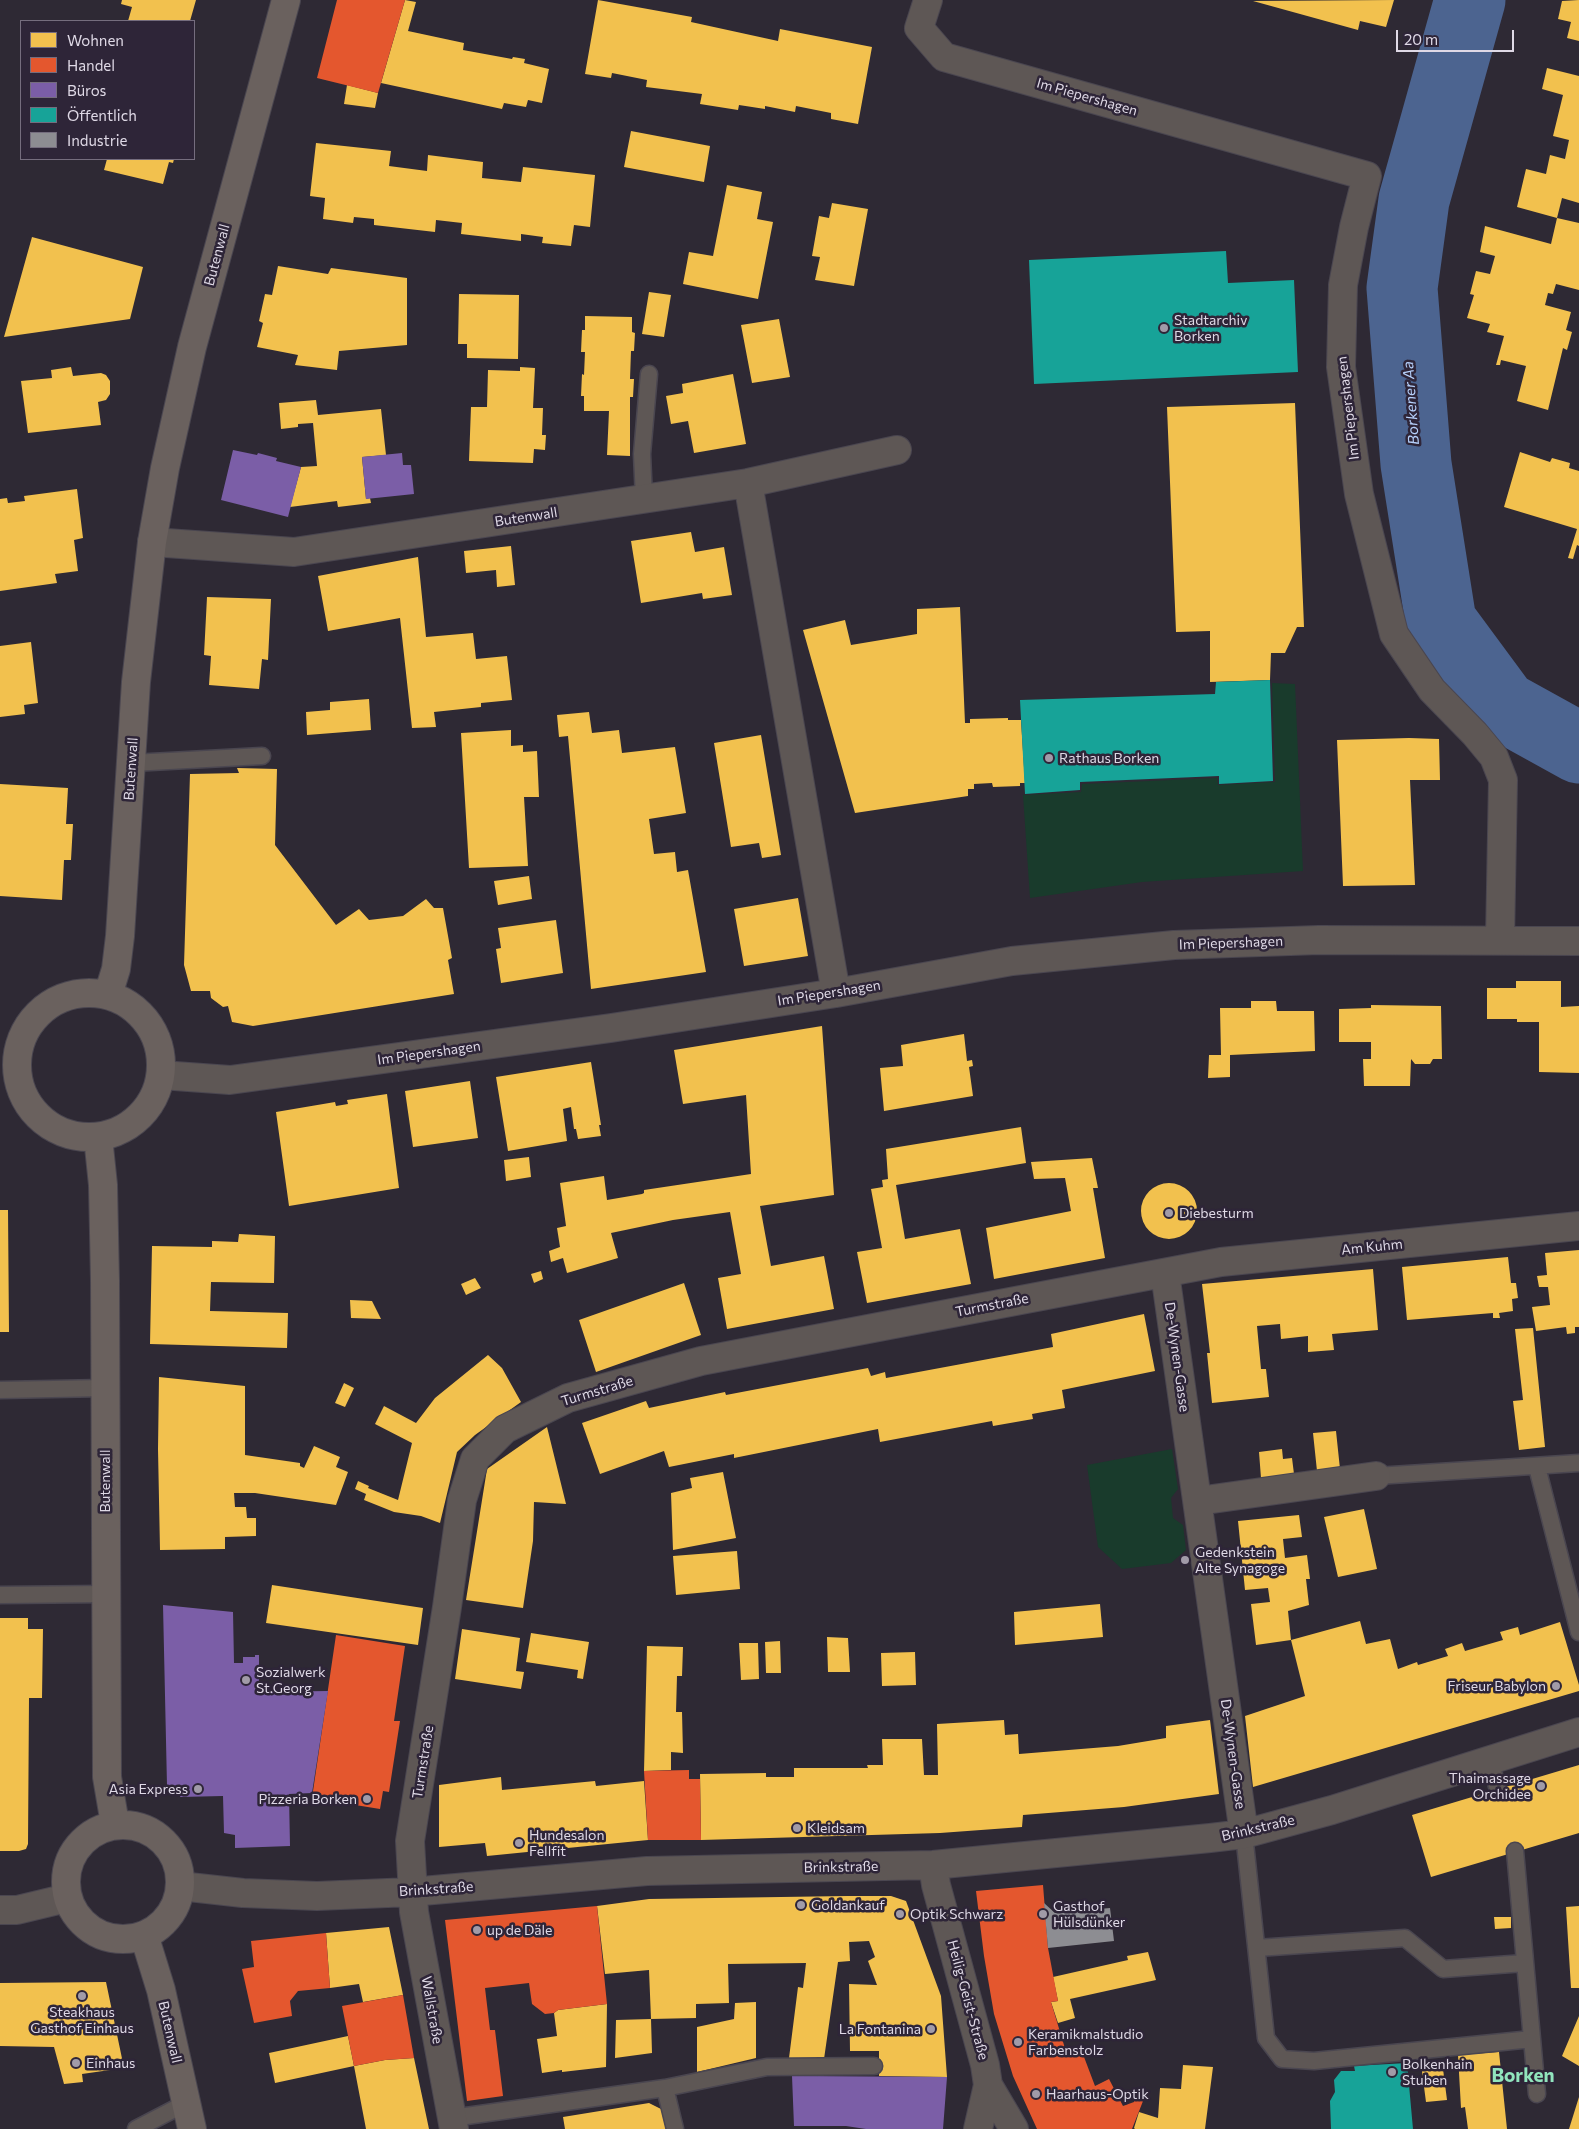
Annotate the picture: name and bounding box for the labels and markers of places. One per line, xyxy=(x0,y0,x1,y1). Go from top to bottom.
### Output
place label: Stadtarchiv Borken xyxy=(1174,312,1247,344)
marker: Stadtarchiv Borken xyxy=(1158,322,1170,334)
place label: Rathaus Borken xyxy=(1059,750,1159,766)
marker: Rathaus Borken xyxy=(1043,752,1055,764)
place label: Diebesturm xyxy=(1179,1205,1254,1221)
marker: Diebesturm xyxy=(1163,1207,1175,1219)
place label: Gedenkstein Alte Synagoge xyxy=(1195,1544,1285,1576)
marker: Gedenkstein Alte Synagoge xyxy=(1179,1554,1191,1566)
place label: Sozialwerk St.Georg xyxy=(256,1664,326,1696)
marker: Sozialwerk St.Georg xyxy=(240,1674,252,1686)
place label: Friseur Babylon xyxy=(1447,1678,1546,1694)
marker: Friseur Babylon xyxy=(1550,1680,1562,1692)
place label: Thaimassage Orchidee xyxy=(1449,1770,1531,1802)
marker: Thaimassage Orchidee xyxy=(1535,1780,1547,1792)
place label: Asia Express xyxy=(109,1781,188,1797)
marker: Asia Express xyxy=(192,1783,204,1795)
place label: Pizzeria Borken xyxy=(258,1791,357,1807)
marker: Pizzeria Borken xyxy=(361,1793,373,1805)
place label: Kleidsam xyxy=(807,1820,865,1836)
marker: Kleidsam xyxy=(791,1822,803,1834)
place label: Hundesalon Fellfit xyxy=(529,1827,604,1860)
marker: Hundesalon Fellfit xyxy=(513,1837,525,1849)
place label: Goldankauf xyxy=(811,1897,885,1913)
place label: Gasthof Hülsdünker xyxy=(1053,1898,1125,1930)
marker: Goldankauf xyxy=(795,1899,807,1911)
place label: Optik Schwarz xyxy=(910,1906,1003,1922)
marker: Optik Schwarz xyxy=(894,1908,906,1920)
marker: Gasthof Hülsdünker xyxy=(1037,1908,1049,1920)
place label: up de Däle xyxy=(487,1922,552,1938)
marker: up de Däle xyxy=(471,1924,483,1936)
marker: Steakhaus Gasthof Einhaus xyxy=(76,1990,88,2002)
place label: Steakhaus Gasthof Einhaus xyxy=(30,2004,134,2036)
place label: La Fontanina xyxy=(839,2021,921,2037)
marker: La Fontanina xyxy=(925,2023,937,2035)
place label: Keramikmalstudio Farbenstolz xyxy=(1028,2026,1143,2058)
marker: Keramikmalstudio Farbenstolz xyxy=(1012,2036,1024,2048)
place label: Einhaus xyxy=(86,2055,135,2071)
place label: Bolkenhain Stuben xyxy=(1402,2056,1473,2088)
marker: Einhaus xyxy=(70,2057,82,2069)
marker: Bolkenhain Stuben xyxy=(1386,2066,1398,2078)
place label: Haarhaus-Optik xyxy=(1046,2086,1149,2102)
marker: Haarhaus-Optik xyxy=(1030,2088,1042,2100)

